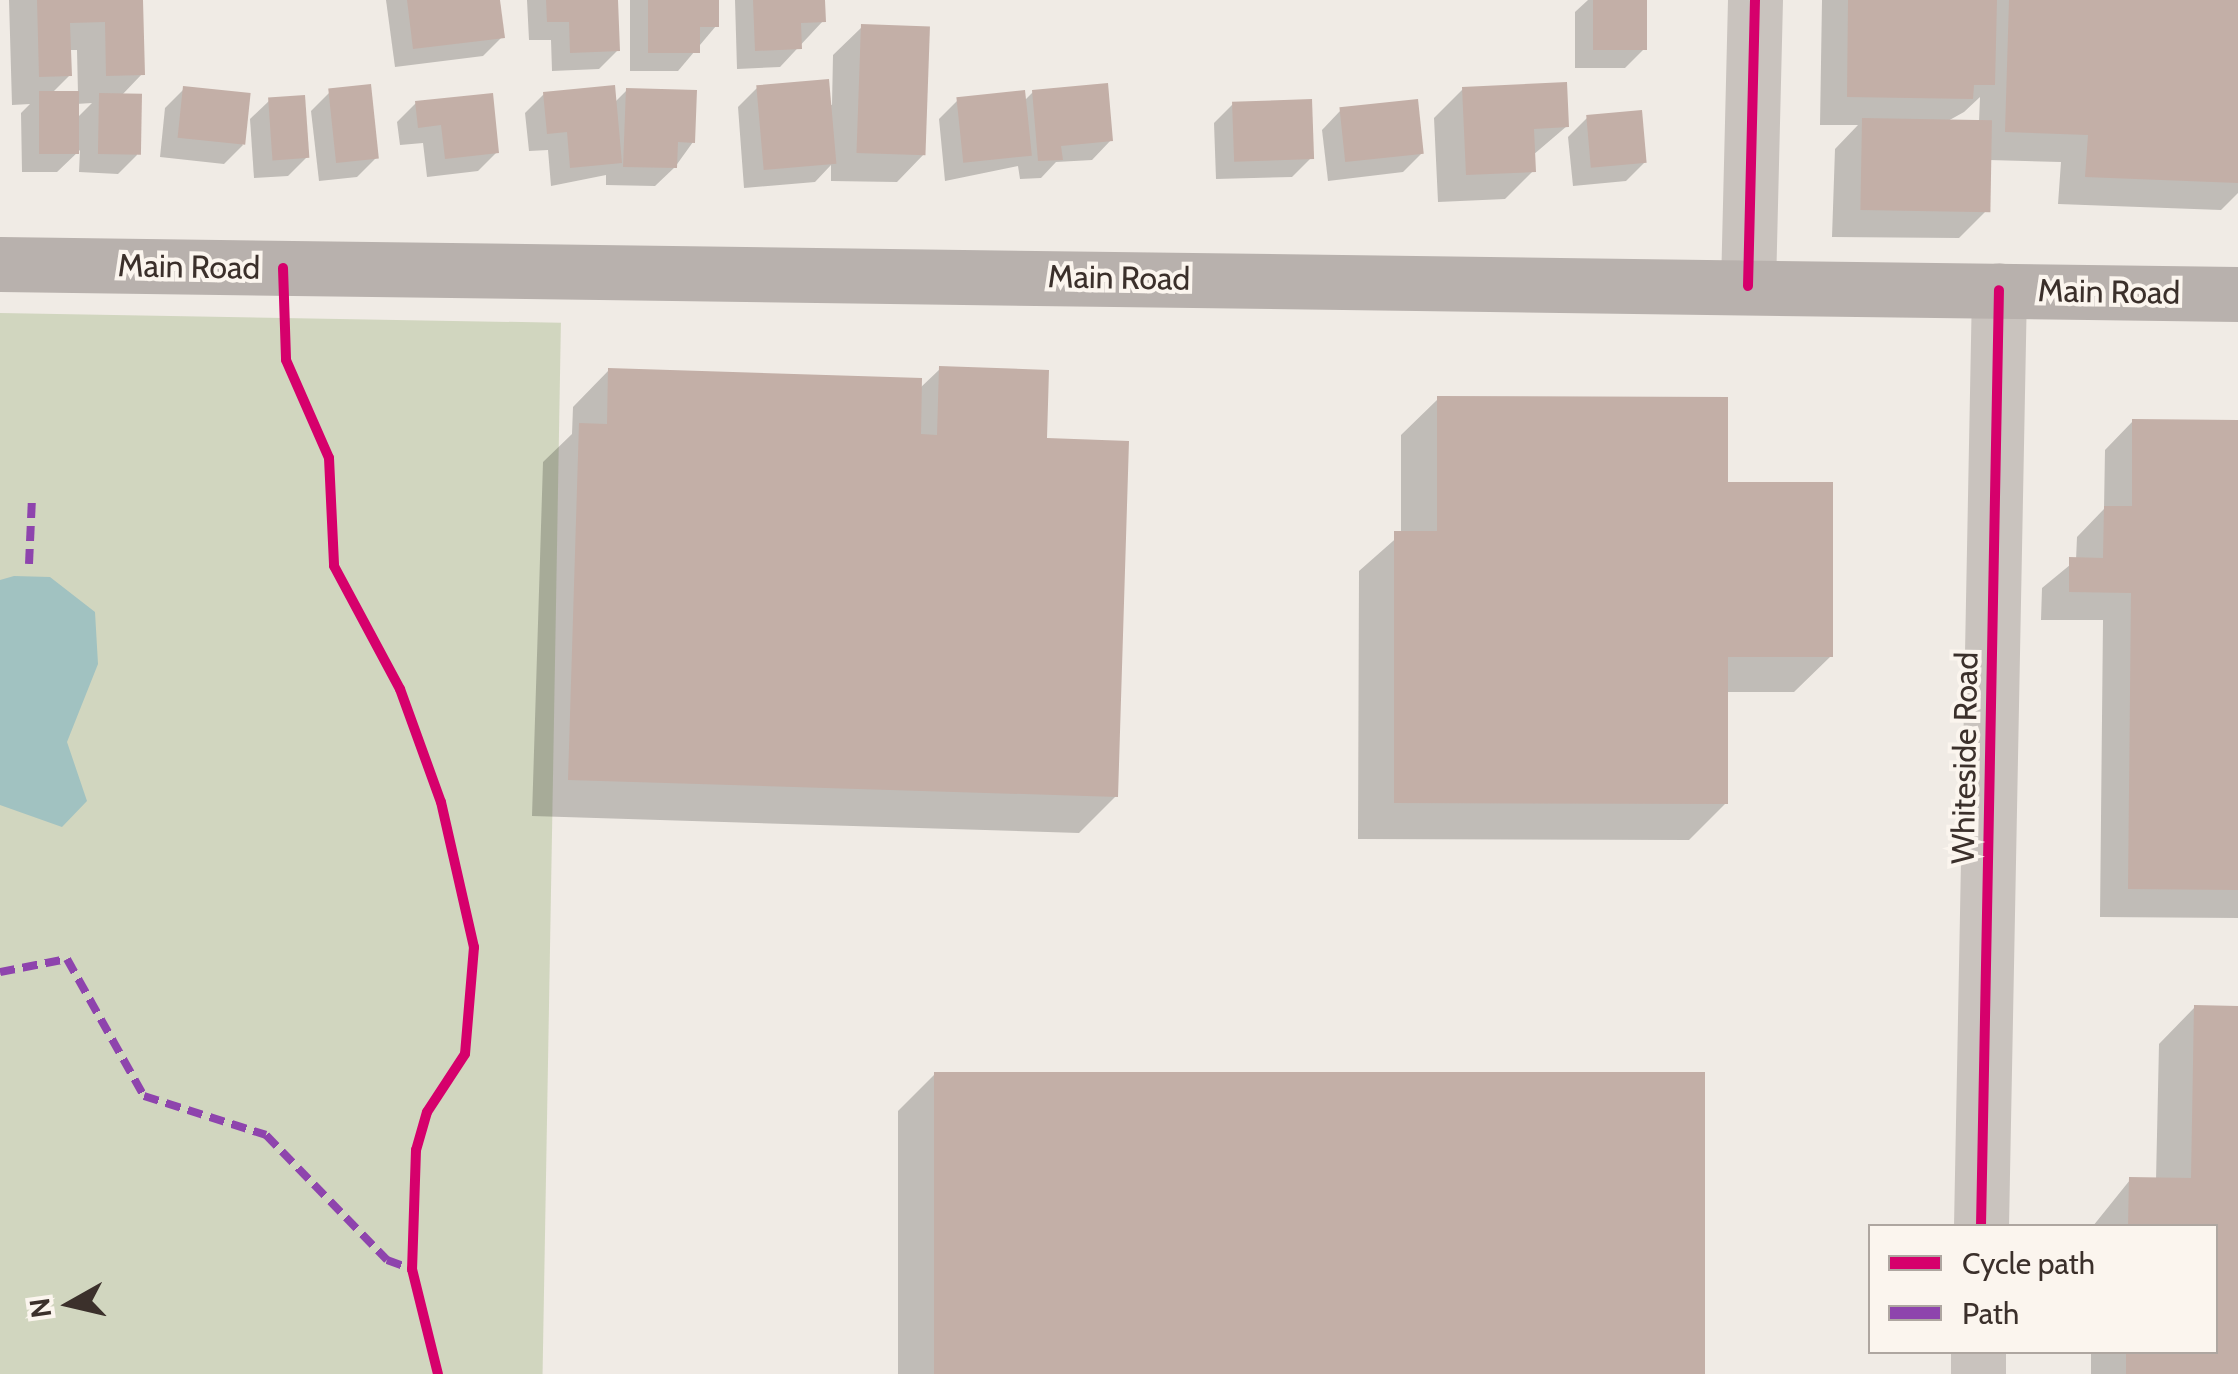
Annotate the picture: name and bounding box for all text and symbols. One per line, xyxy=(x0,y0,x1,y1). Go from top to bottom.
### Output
street label: Main Road xyxy=(117,247,261,287)
street label: Main Road xyxy=(1047,258,1191,298)
street label: Main Road xyxy=(2037,272,2181,312)
street label: Whiteside Road xyxy=(1944,652,1986,864)
legend xyxy=(1868,1224,2218,1354)
text: Cycle path xyxy=(1962,1245,2095,1282)
north arrow xyxy=(20,1254,120,1354)
text: Path xyxy=(1962,1295,2019,1332)
text: N xyxy=(22,1296,59,1320)

